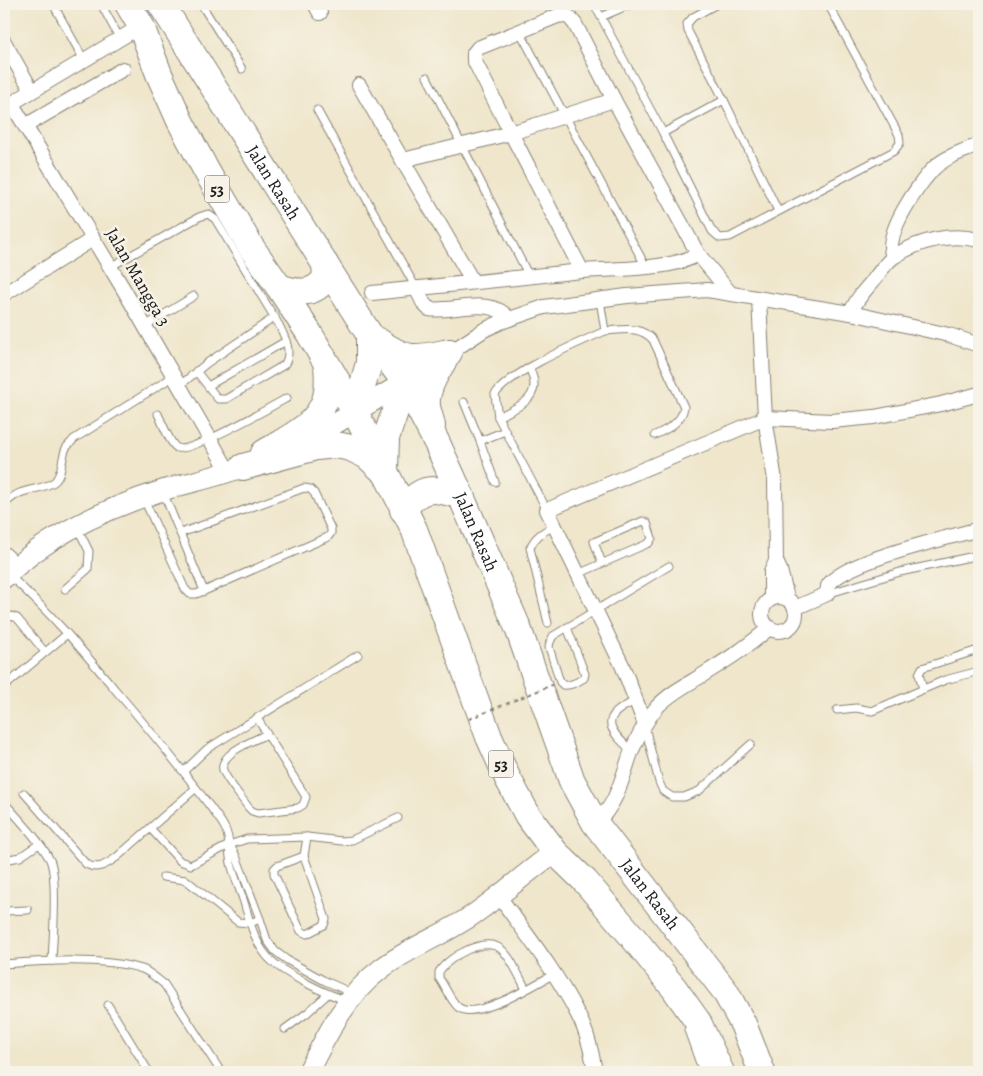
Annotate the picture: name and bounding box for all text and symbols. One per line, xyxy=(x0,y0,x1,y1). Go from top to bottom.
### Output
street label: Jalan Rasah xyxy=(241,140,306,225)
road number: 53 xyxy=(204,175,230,202)
street label: Jalan Mangga 3 xyxy=(100,223,176,331)
street label: Jalan Rasah xyxy=(449,488,504,575)
road number: 53 xyxy=(488,751,514,778)
street label: Jalan Rasah xyxy=(615,853,686,935)

